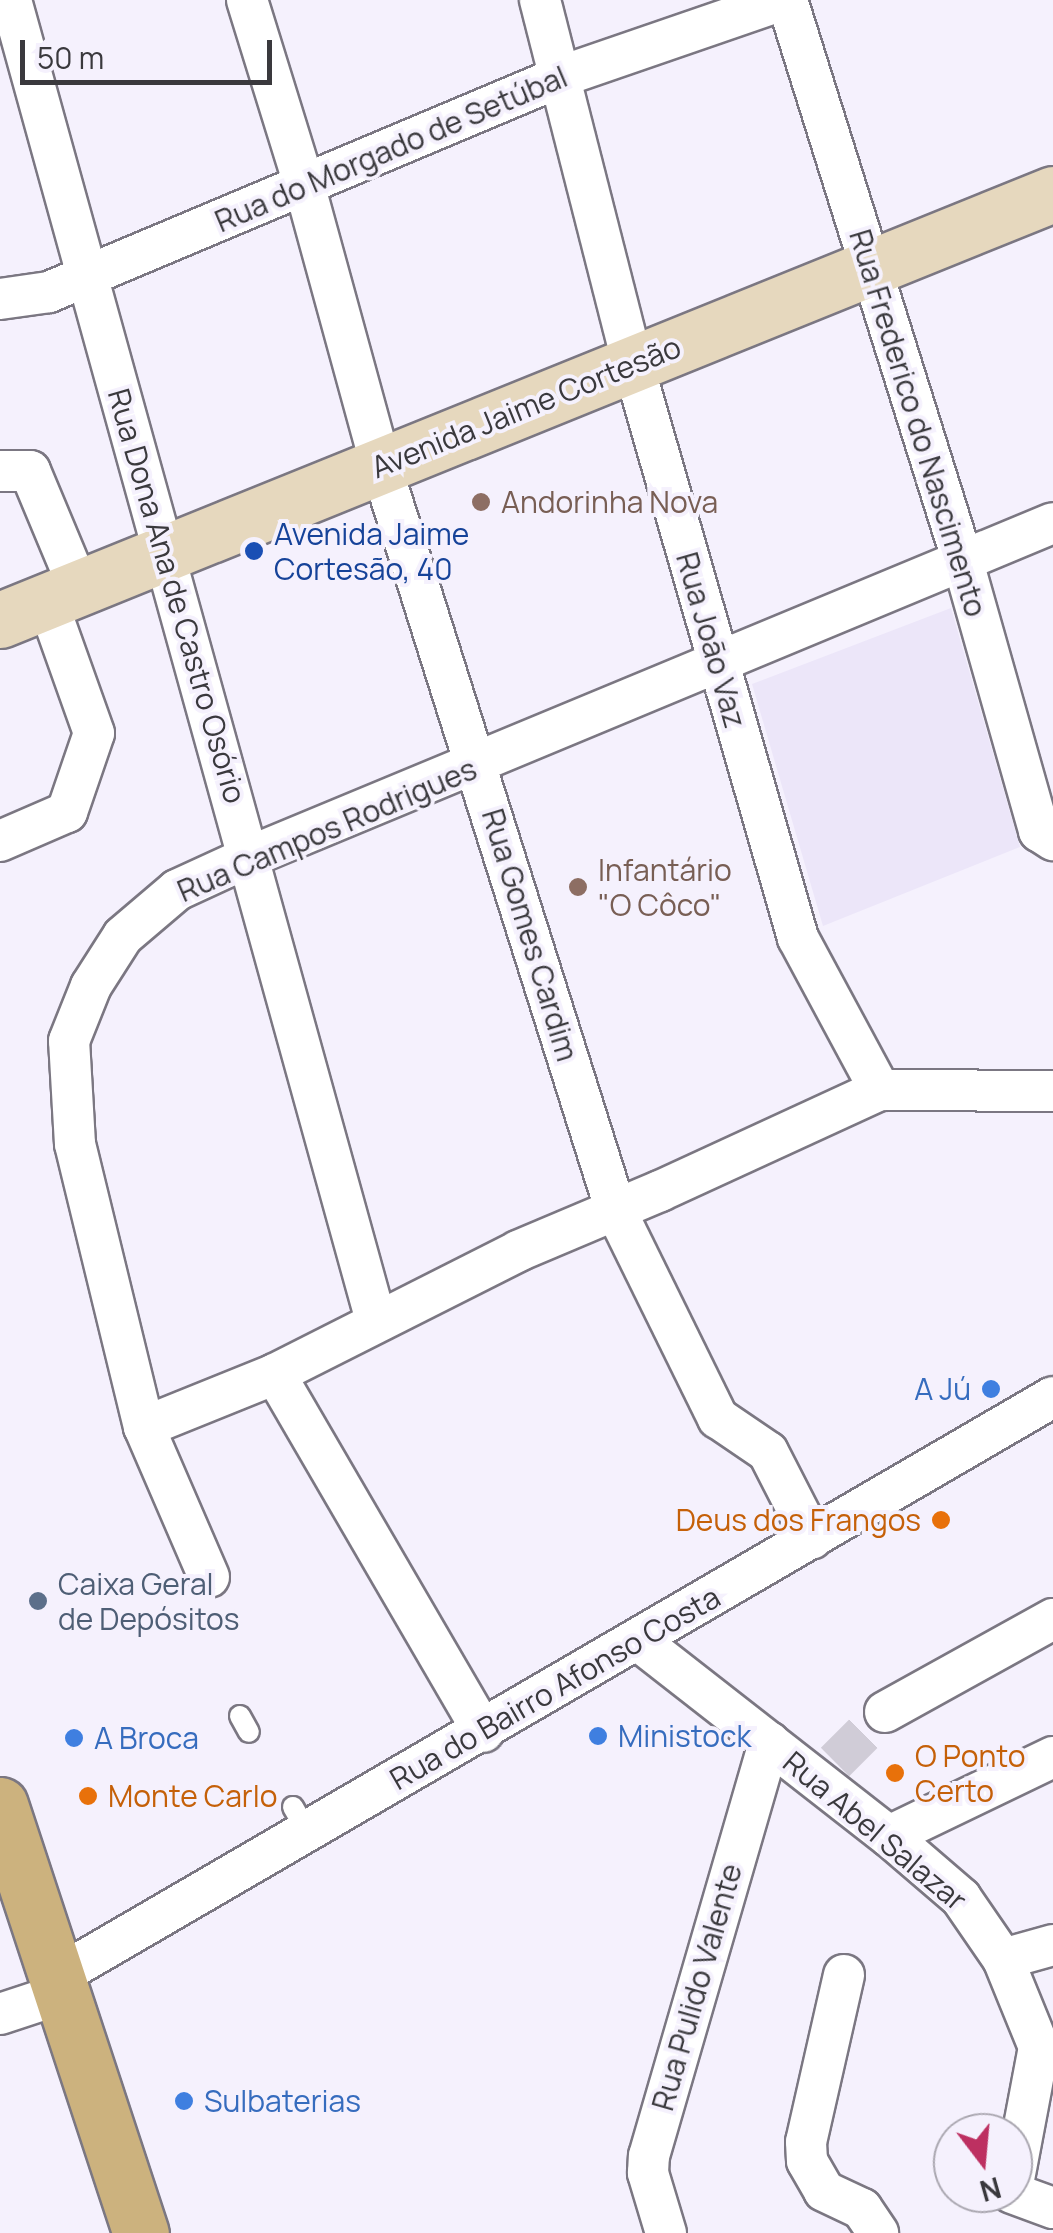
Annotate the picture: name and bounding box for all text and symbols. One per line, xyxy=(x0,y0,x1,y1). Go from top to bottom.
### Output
scale bar xyxy=(25,20,278,82)
text: 50 m xyxy=(37,37,104,78)
street label: Rua do Morgado de Setúbal xyxy=(210,58,572,240)
street label: Rua Frederico do Nascimento xyxy=(842,225,994,621)
street label: Avenida Jaime Cortesão xyxy=(366,328,686,486)
street label: Rua Dona Ana de Castro Osório xyxy=(101,385,253,807)
place label: Andorinha Nova xyxy=(501,484,718,520)
marker: Andorinha Nova xyxy=(470,491,492,513)
place label: Avenida Jaime Cortesão, 40 xyxy=(274,516,469,586)
marker: Avenida Jaime Cortesão, 40 xyxy=(243,540,265,562)
street label: Rua João Vaz xyxy=(669,548,753,732)
street label: Rua Campos Rodrigues xyxy=(172,751,482,909)
street label: Rua Gomes Cardim xyxy=(475,805,585,1065)
place label: Infantário "O Côco" xyxy=(598,852,732,922)
marker: Infantário "O Côco" xyxy=(567,876,589,898)
place label: A Jú xyxy=(914,1371,971,1407)
marker: A Jú xyxy=(980,1378,1002,1400)
place label: Deus dos Frangos xyxy=(676,1502,921,1538)
marker: Deus dos Frangos xyxy=(930,1509,952,1531)
place label: Caixa Geral de Depósitos xyxy=(58,1566,239,1636)
street label: Rua do Bairro Afonso Costa xyxy=(384,1579,726,1797)
marker: Caixa Geral de Depósitos xyxy=(27,1590,49,1612)
place label: Ministock xyxy=(618,1718,751,1754)
place label: A Broca xyxy=(94,1720,199,1756)
marker: Ministock xyxy=(587,1725,609,1747)
marker: A Broca xyxy=(63,1727,85,1749)
place label: O Ponto Certo xyxy=(915,1738,1025,1808)
street label: Rua Abel Salazar xyxy=(776,1744,974,1918)
marker: O Ponto Certo xyxy=(884,1762,906,1784)
place label: Monte Carlo xyxy=(108,1778,277,1814)
marker: Monte Carlo xyxy=(77,1785,99,1807)
street label: Rua Pulido Valente xyxy=(645,1859,749,2115)
place label: Sulbaterias xyxy=(204,2083,361,2119)
marker: Sulbaterias xyxy=(173,2090,195,2112)
north arrow xyxy=(933,2113,1033,2213)
text: N xyxy=(976,2169,1006,2211)

